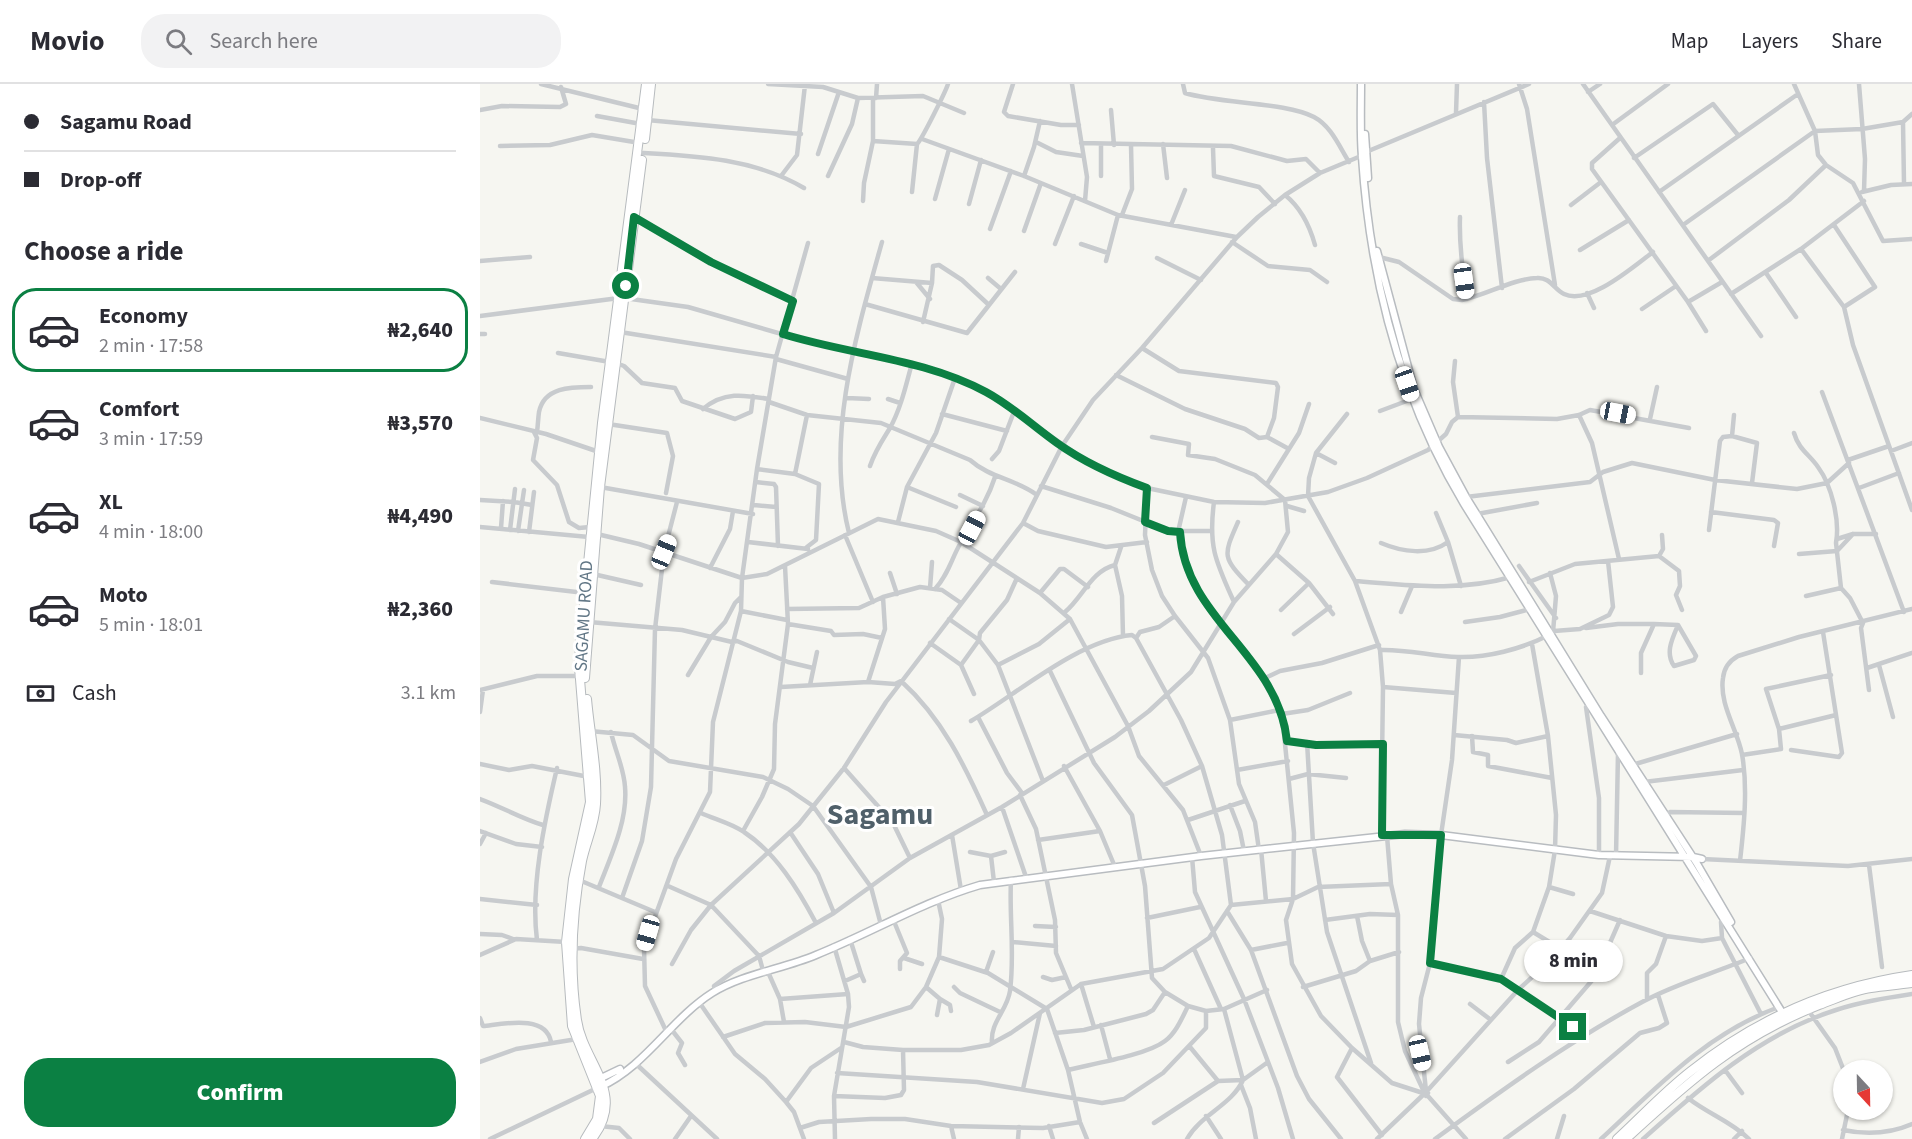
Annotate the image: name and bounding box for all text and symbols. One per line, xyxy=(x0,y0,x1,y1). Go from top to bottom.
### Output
search box xyxy=(141,14,561,68)
text: Movio xyxy=(30,21,105,61)
icon: search xyxy=(162,25,195,58)
text: Search here xyxy=(210,25,318,57)
text: Map xyxy=(1671,26,1708,56)
text: Layers xyxy=(1741,26,1798,56)
text: Share xyxy=(1831,26,1882,56)
text: Sagamu Road xyxy=(60,106,192,138)
text: Drop-off xyxy=(60,164,141,196)
text: Choose a ride xyxy=(24,232,184,271)
car xyxy=(1453,262,1475,300)
route start xyxy=(612,272,639,299)
text: Economy xyxy=(99,300,188,332)
icon: car xyxy=(27,303,81,357)
text: ₦2,640 xyxy=(387,314,453,346)
text: 2 min · 17:58 xyxy=(99,332,203,360)
car xyxy=(1393,364,1421,404)
text: Comfort xyxy=(99,393,180,425)
icon: car xyxy=(27,396,81,450)
car xyxy=(1599,401,1637,425)
text: ₦3,570 xyxy=(387,407,453,439)
text: 3 min · 17:59 xyxy=(99,425,203,453)
text: XL xyxy=(99,486,123,518)
icon: car xyxy=(27,489,81,543)
text: ₦4,490 xyxy=(387,500,453,532)
car xyxy=(956,508,988,548)
text: 4 min · 18:00 xyxy=(99,518,203,546)
car xyxy=(649,532,679,572)
street label: SAGAMU ROAD xyxy=(569,560,599,672)
text: Moto xyxy=(99,579,148,611)
icon: car xyxy=(27,582,81,636)
text: ₦2,360 xyxy=(387,593,453,625)
text: 5 min · 18:01 xyxy=(99,611,203,639)
icon: cash xyxy=(24,677,57,710)
text: Cash xyxy=(72,677,117,709)
text: 3.1 km xyxy=(401,679,456,707)
district label: Sagamu xyxy=(827,793,933,836)
car xyxy=(634,913,662,953)
callout: 8 min xyxy=(1524,940,1622,982)
text: 8 min xyxy=(1549,947,1598,975)
route end xyxy=(1559,1013,1586,1040)
car xyxy=(1407,1033,1433,1073)
button: Confirm xyxy=(24,1058,456,1127)
north arrow xyxy=(1833,1060,1893,1120)
map controls xyxy=(1833,1060,1893,1120)

